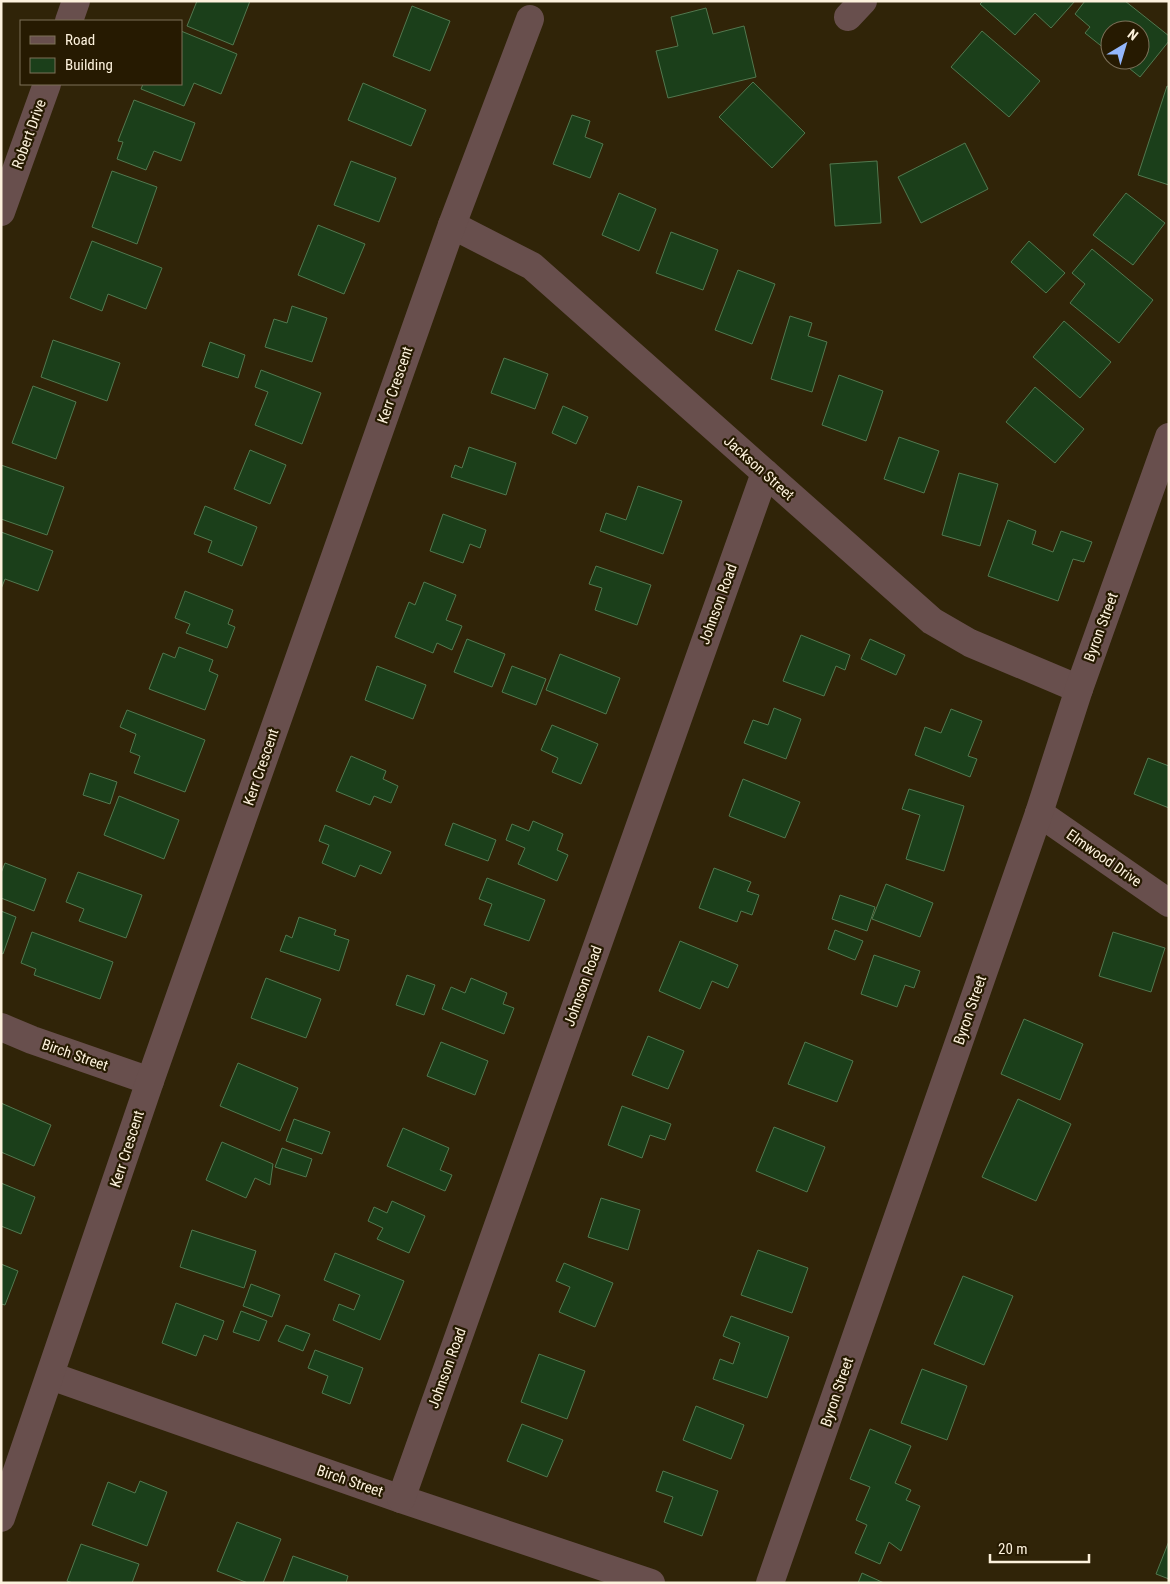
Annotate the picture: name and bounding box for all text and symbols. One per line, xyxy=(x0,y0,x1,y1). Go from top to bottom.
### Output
legend xyxy=(20,20,182,85)
north arrow xyxy=(1100,20,1150,70)
text: N xyxy=(1125,26,1141,44)
text: Road xyxy=(65,31,95,49)
text: Building xyxy=(65,56,113,74)
street label: Robert Drive xyxy=(8,97,50,171)
street label: Kerr Crescent xyxy=(373,344,417,426)
street label: Jackson Street xyxy=(720,432,798,504)
street label: Johnson Road xyxy=(695,561,741,647)
street label: Byron Street xyxy=(1080,590,1122,664)
street label: Kerr Crescent xyxy=(239,726,283,808)
street label: Elmwood Drive xyxy=(1063,825,1145,891)
street label: Johnson Road xyxy=(560,943,606,1029)
street label: Byron Street xyxy=(950,973,990,1047)
street label: Birch Street xyxy=(40,1035,110,1075)
street label: Kerr Crescent xyxy=(106,1108,148,1190)
street label: Johnson Road xyxy=(424,1325,470,1411)
street label: Byron Street xyxy=(817,1355,857,1429)
street label: Birch Street xyxy=(315,1461,385,1501)
scale bar xyxy=(990,1532,1089,1564)
text: 20 m xyxy=(998,1540,1028,1558)

